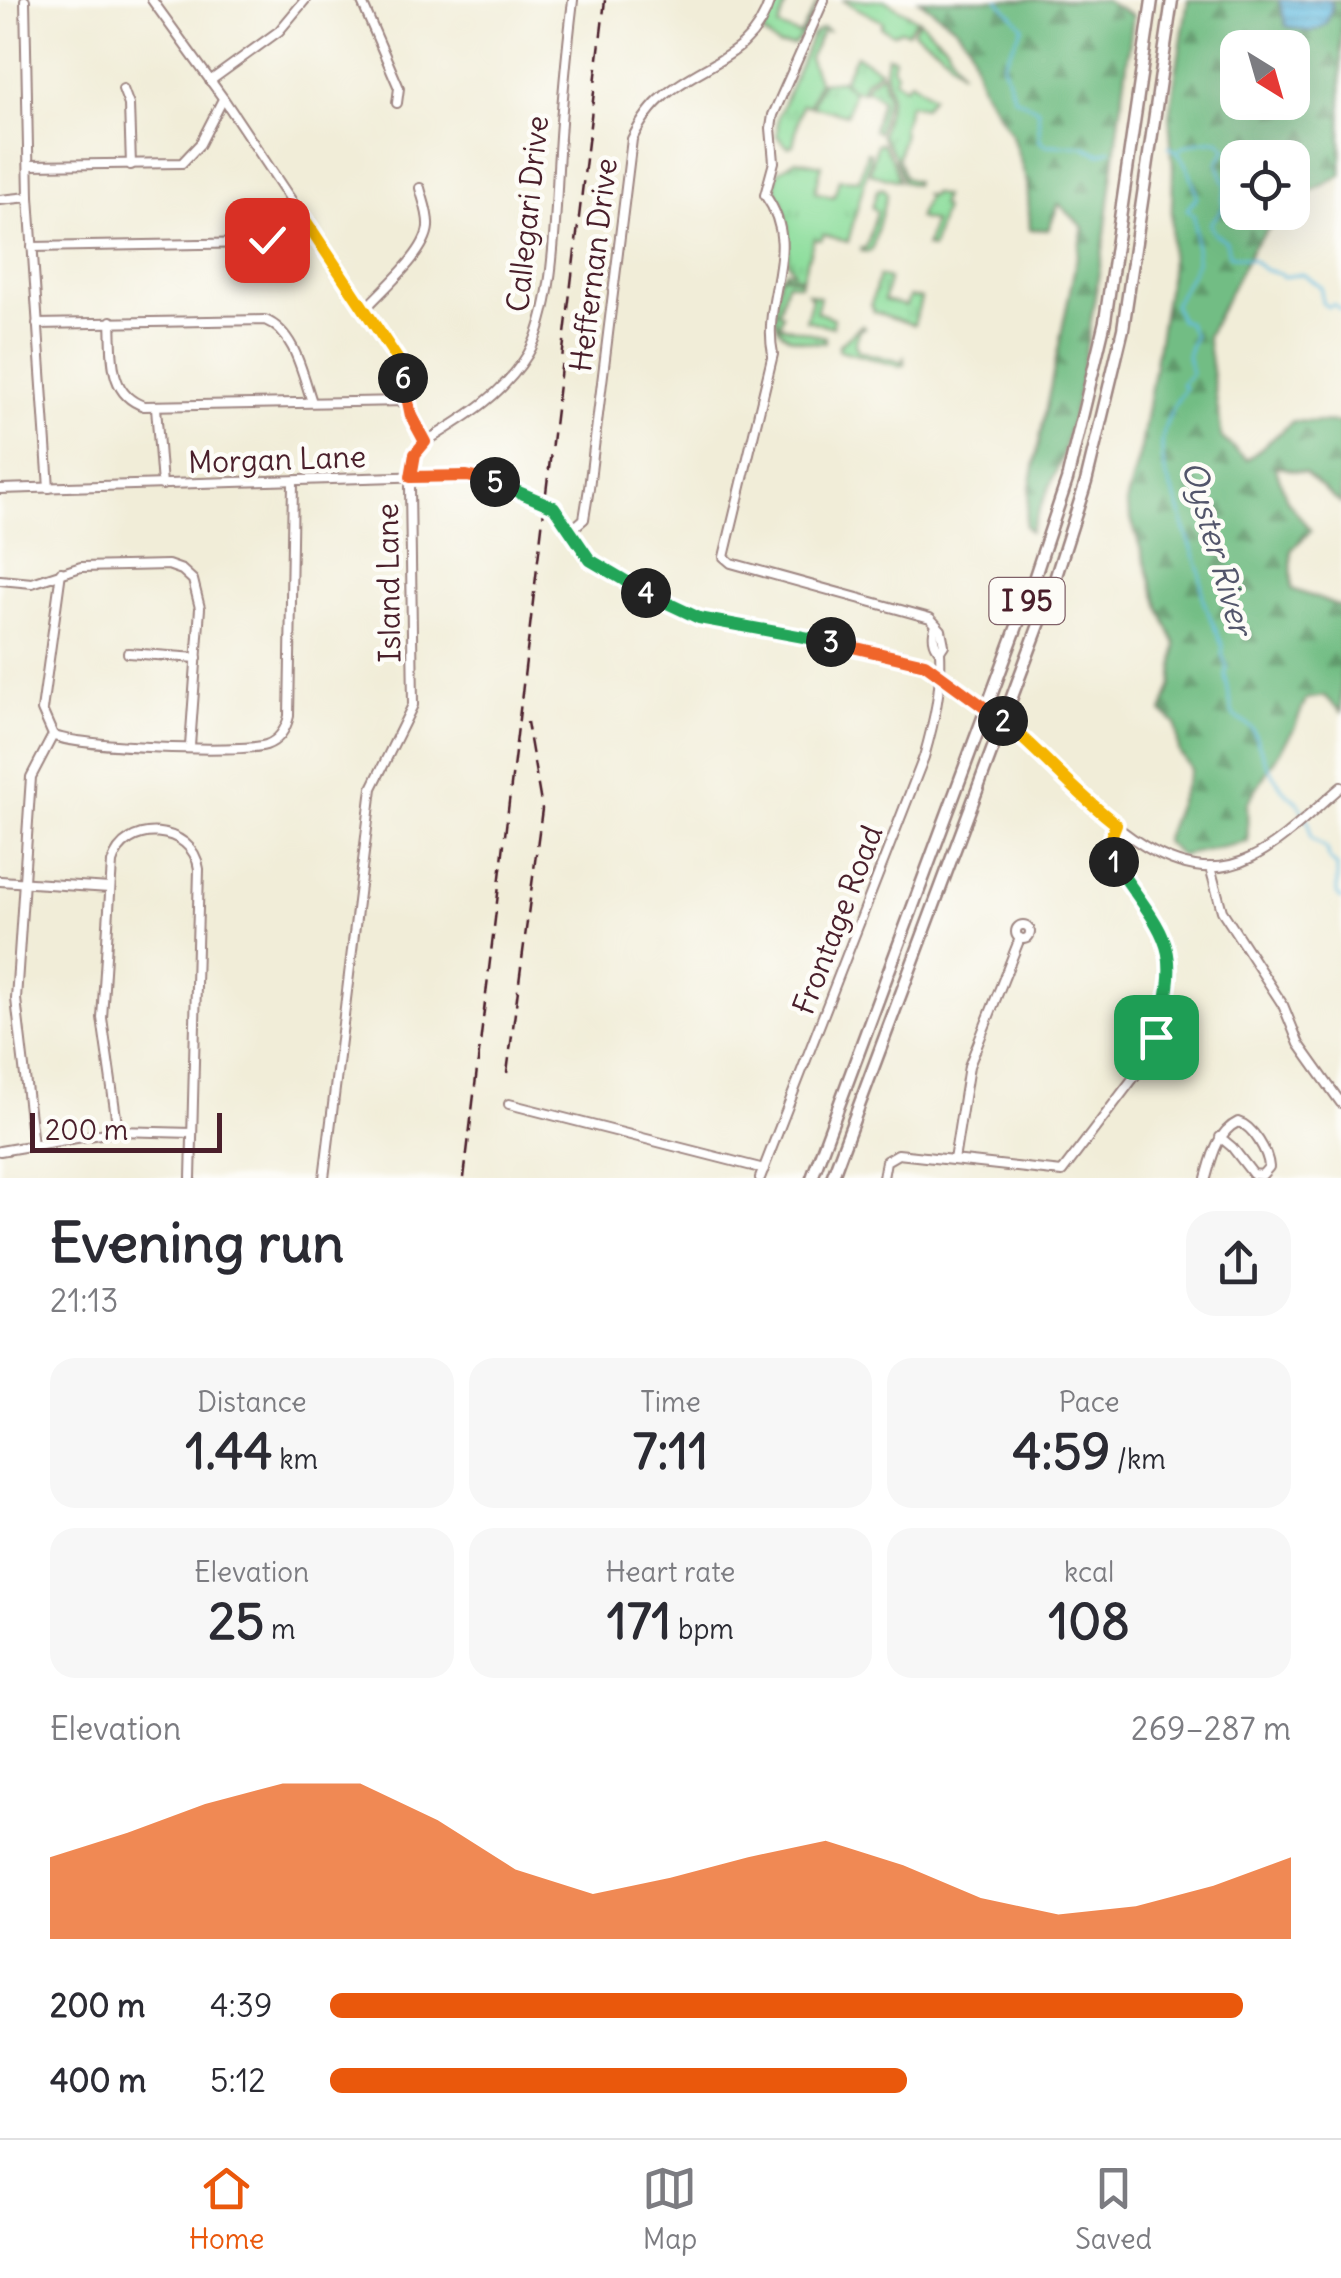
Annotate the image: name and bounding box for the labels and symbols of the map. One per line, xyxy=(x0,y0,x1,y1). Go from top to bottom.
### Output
north arrow xyxy=(1220,30,1310,120)
street label: Callegari Drive xyxy=(498,114,556,314)
street label: Heffernan Drive xyxy=(561,156,625,374)
pin xyxy=(225,198,310,283)
pin: 6 xyxy=(378,353,428,403)
street label: Morgan Lane xyxy=(187,437,367,481)
water label: Oyster River xyxy=(1173,456,1263,643)
pin: 5 xyxy=(470,457,520,507)
street label: Island Lane xyxy=(368,503,408,663)
pin: 4 xyxy=(621,568,671,618)
road number: I 95 xyxy=(990,578,1064,624)
pin: 3 xyxy=(806,617,856,667)
pin: 2 xyxy=(978,696,1028,746)
street label: Frontage Road xyxy=(784,820,890,1019)
pin: 1 xyxy=(1089,837,1139,887)
pin xyxy=(1114,995,1199,1080)
scale bar xyxy=(30,1108,222,1152)

